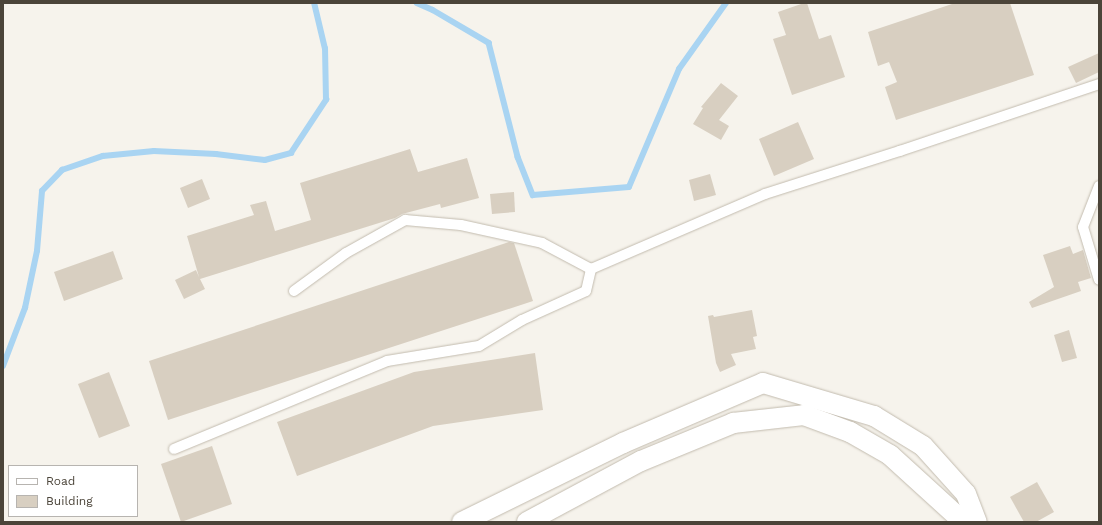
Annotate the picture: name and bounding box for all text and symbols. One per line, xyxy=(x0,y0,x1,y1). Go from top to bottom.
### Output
legend xyxy=(8,465,138,517)
text: Road xyxy=(46,474,75,488)
text: Building xyxy=(46,494,93,508)

